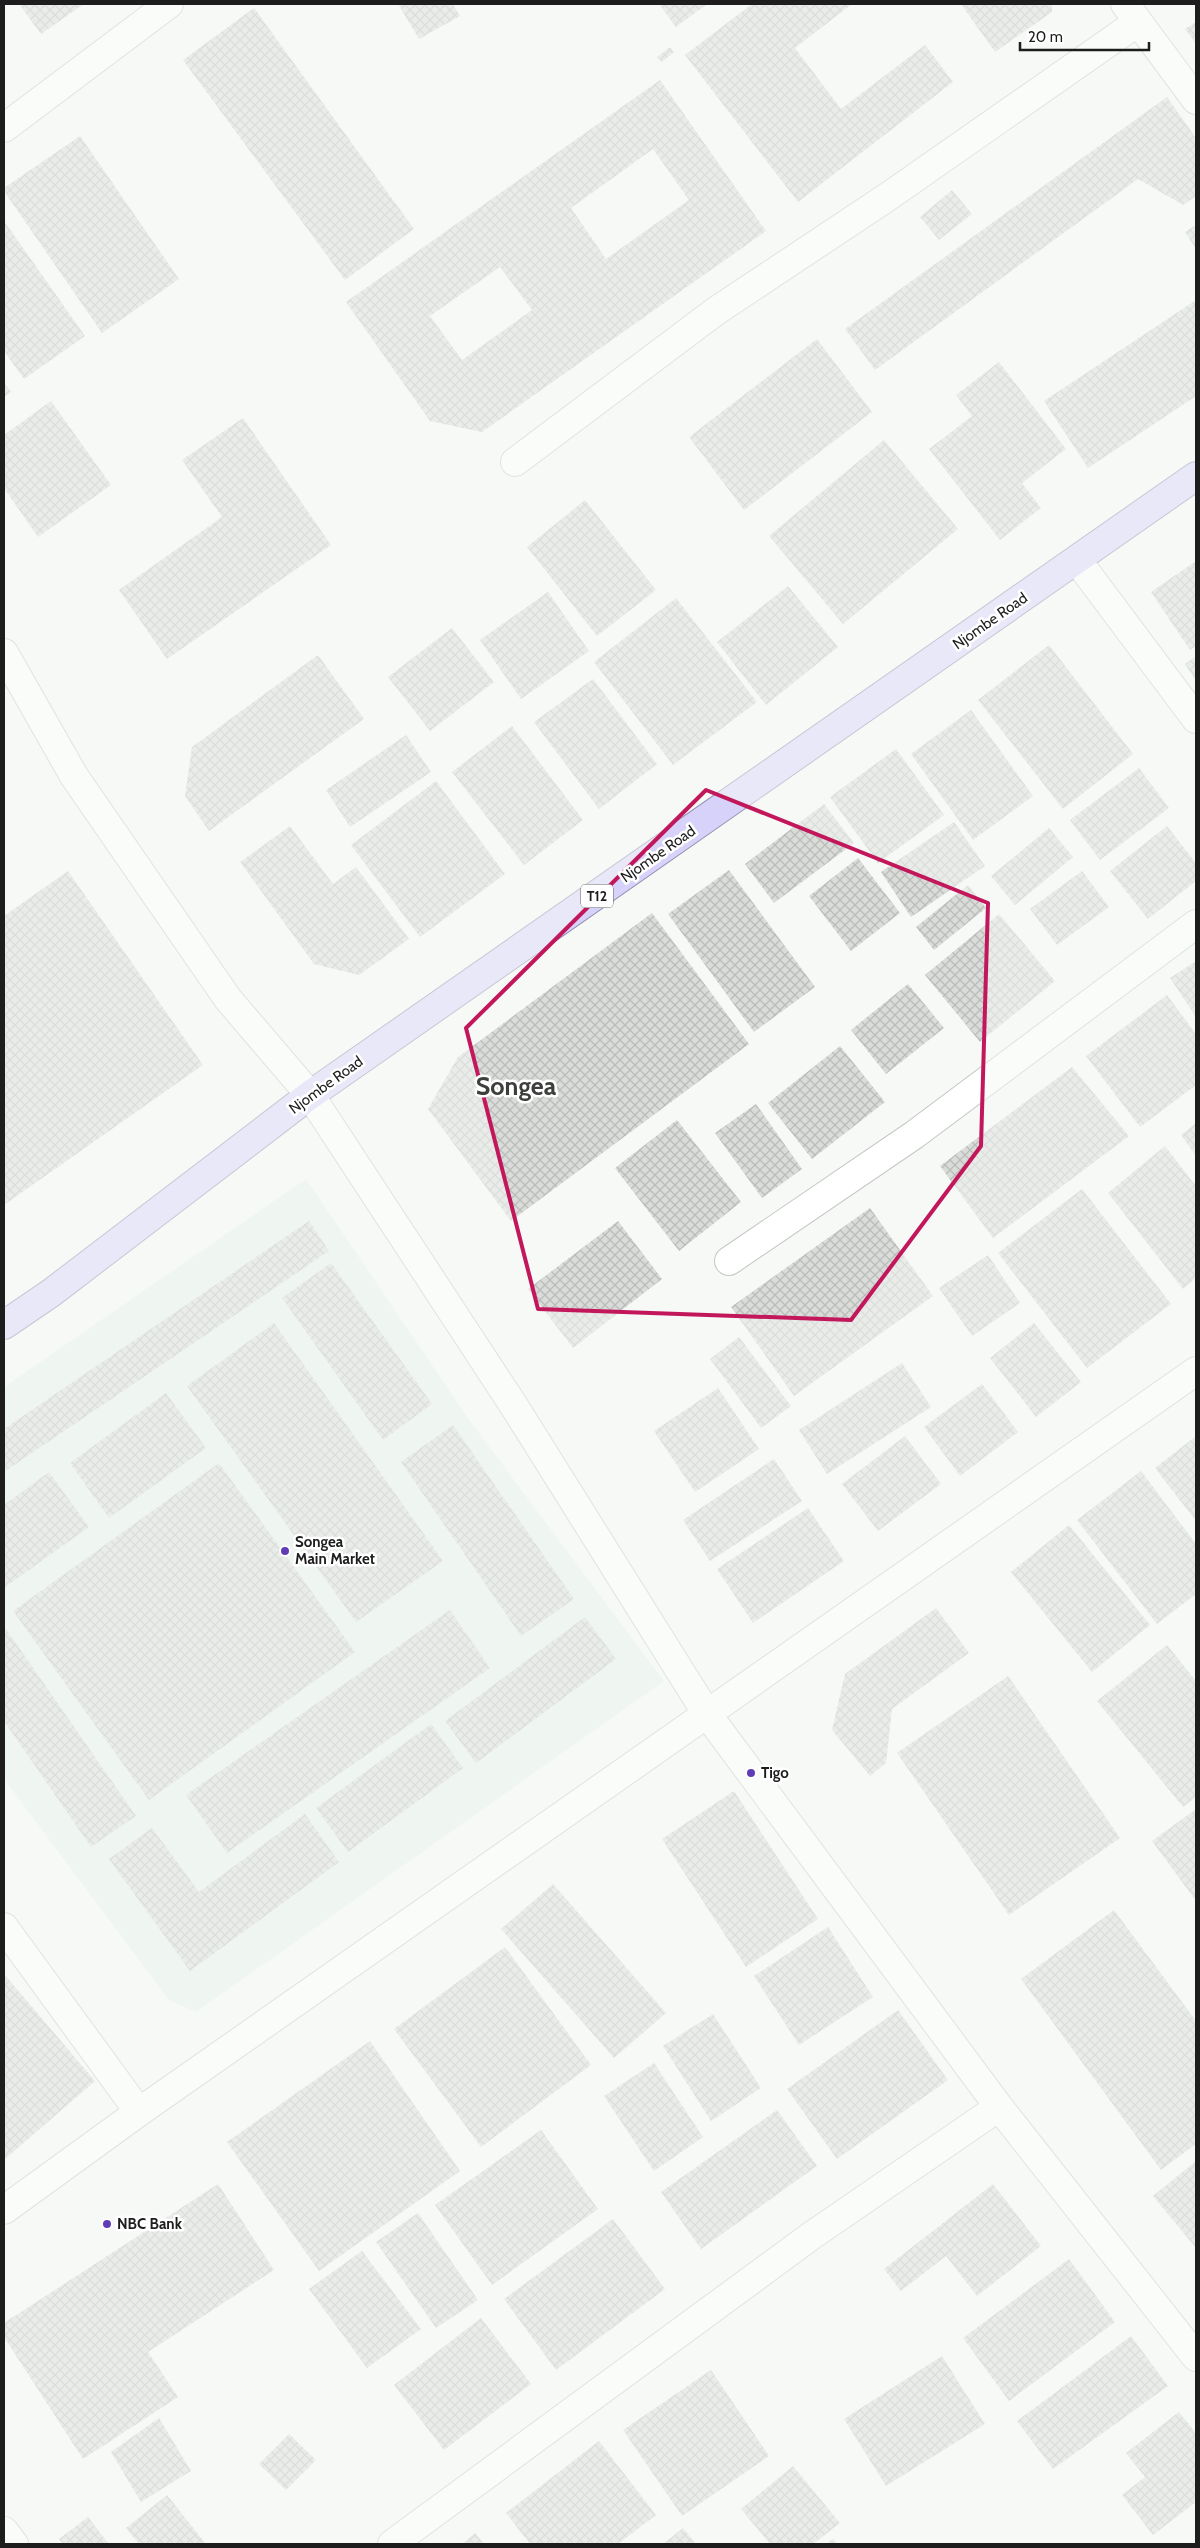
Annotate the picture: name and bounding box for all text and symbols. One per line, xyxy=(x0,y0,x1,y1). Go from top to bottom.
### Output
scale bar xyxy=(1020,20,1149,52)
text: 20 m xyxy=(1028,28,1063,46)
street label: Njombe Road xyxy=(949,589,1031,653)
street label: Njombe Road xyxy=(617,822,699,886)
road number: T12 xyxy=(581,884,613,908)
street label: Njombe Road xyxy=(286,1052,366,1118)
district label: Songea xyxy=(476,1071,557,1101)
place label: Songea Main Market xyxy=(295,1533,375,1568)
marker: Songea Main Market xyxy=(279,1545,291,1557)
place label: Tigo xyxy=(761,1764,789,1782)
marker: Tigo xyxy=(745,1767,757,1779)
place label: NBC Bank xyxy=(117,2215,183,2233)
marker: NBC Bank xyxy=(101,2218,113,2230)

